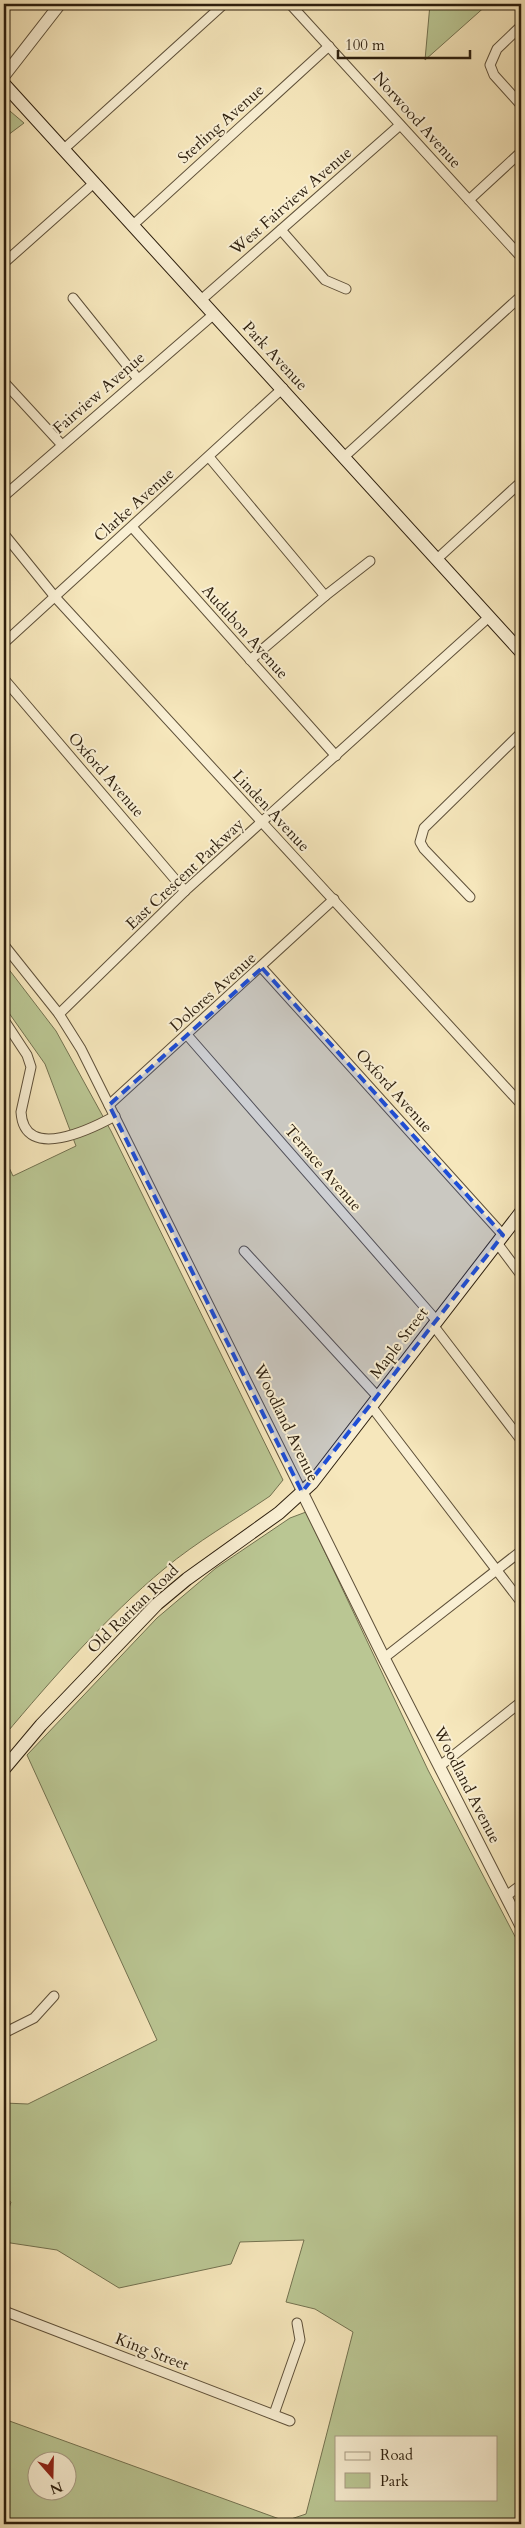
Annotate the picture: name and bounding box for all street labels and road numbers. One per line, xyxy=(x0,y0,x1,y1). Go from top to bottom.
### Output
street label: Norwood Avenue xyxy=(368,67,466,173)
street label: Sterling Avenue xyxy=(173,79,269,169)
street label: West Fairview Avenue xyxy=(225,142,357,261)
street label: Park Avenue xyxy=(237,317,313,395)
street label: Fairview Avenue xyxy=(48,347,150,439)
street label: Clarke Avenue xyxy=(89,463,179,547)
street label: Audubon Avenue xyxy=(197,580,293,684)
street label: Oxford Avenue xyxy=(63,728,149,822)
street label: Linden Avenue xyxy=(227,765,315,857)
street label: East Crescent Parkway xyxy=(121,813,249,935)
street label: Dolores Avenue xyxy=(165,947,261,1037)
street label: Oxford Avenue xyxy=(350,1044,438,1138)
street label: Terrace Avenue xyxy=(279,1120,367,1216)
street label: Maple Street xyxy=(365,1303,433,1383)
street label: Woodland Avenue xyxy=(248,1360,324,1485)
street label: Old Raritan Road xyxy=(82,1559,184,1658)
street label: Woodland Avenue xyxy=(428,1722,506,1847)
street label: King Street xyxy=(112,2328,192,2376)

